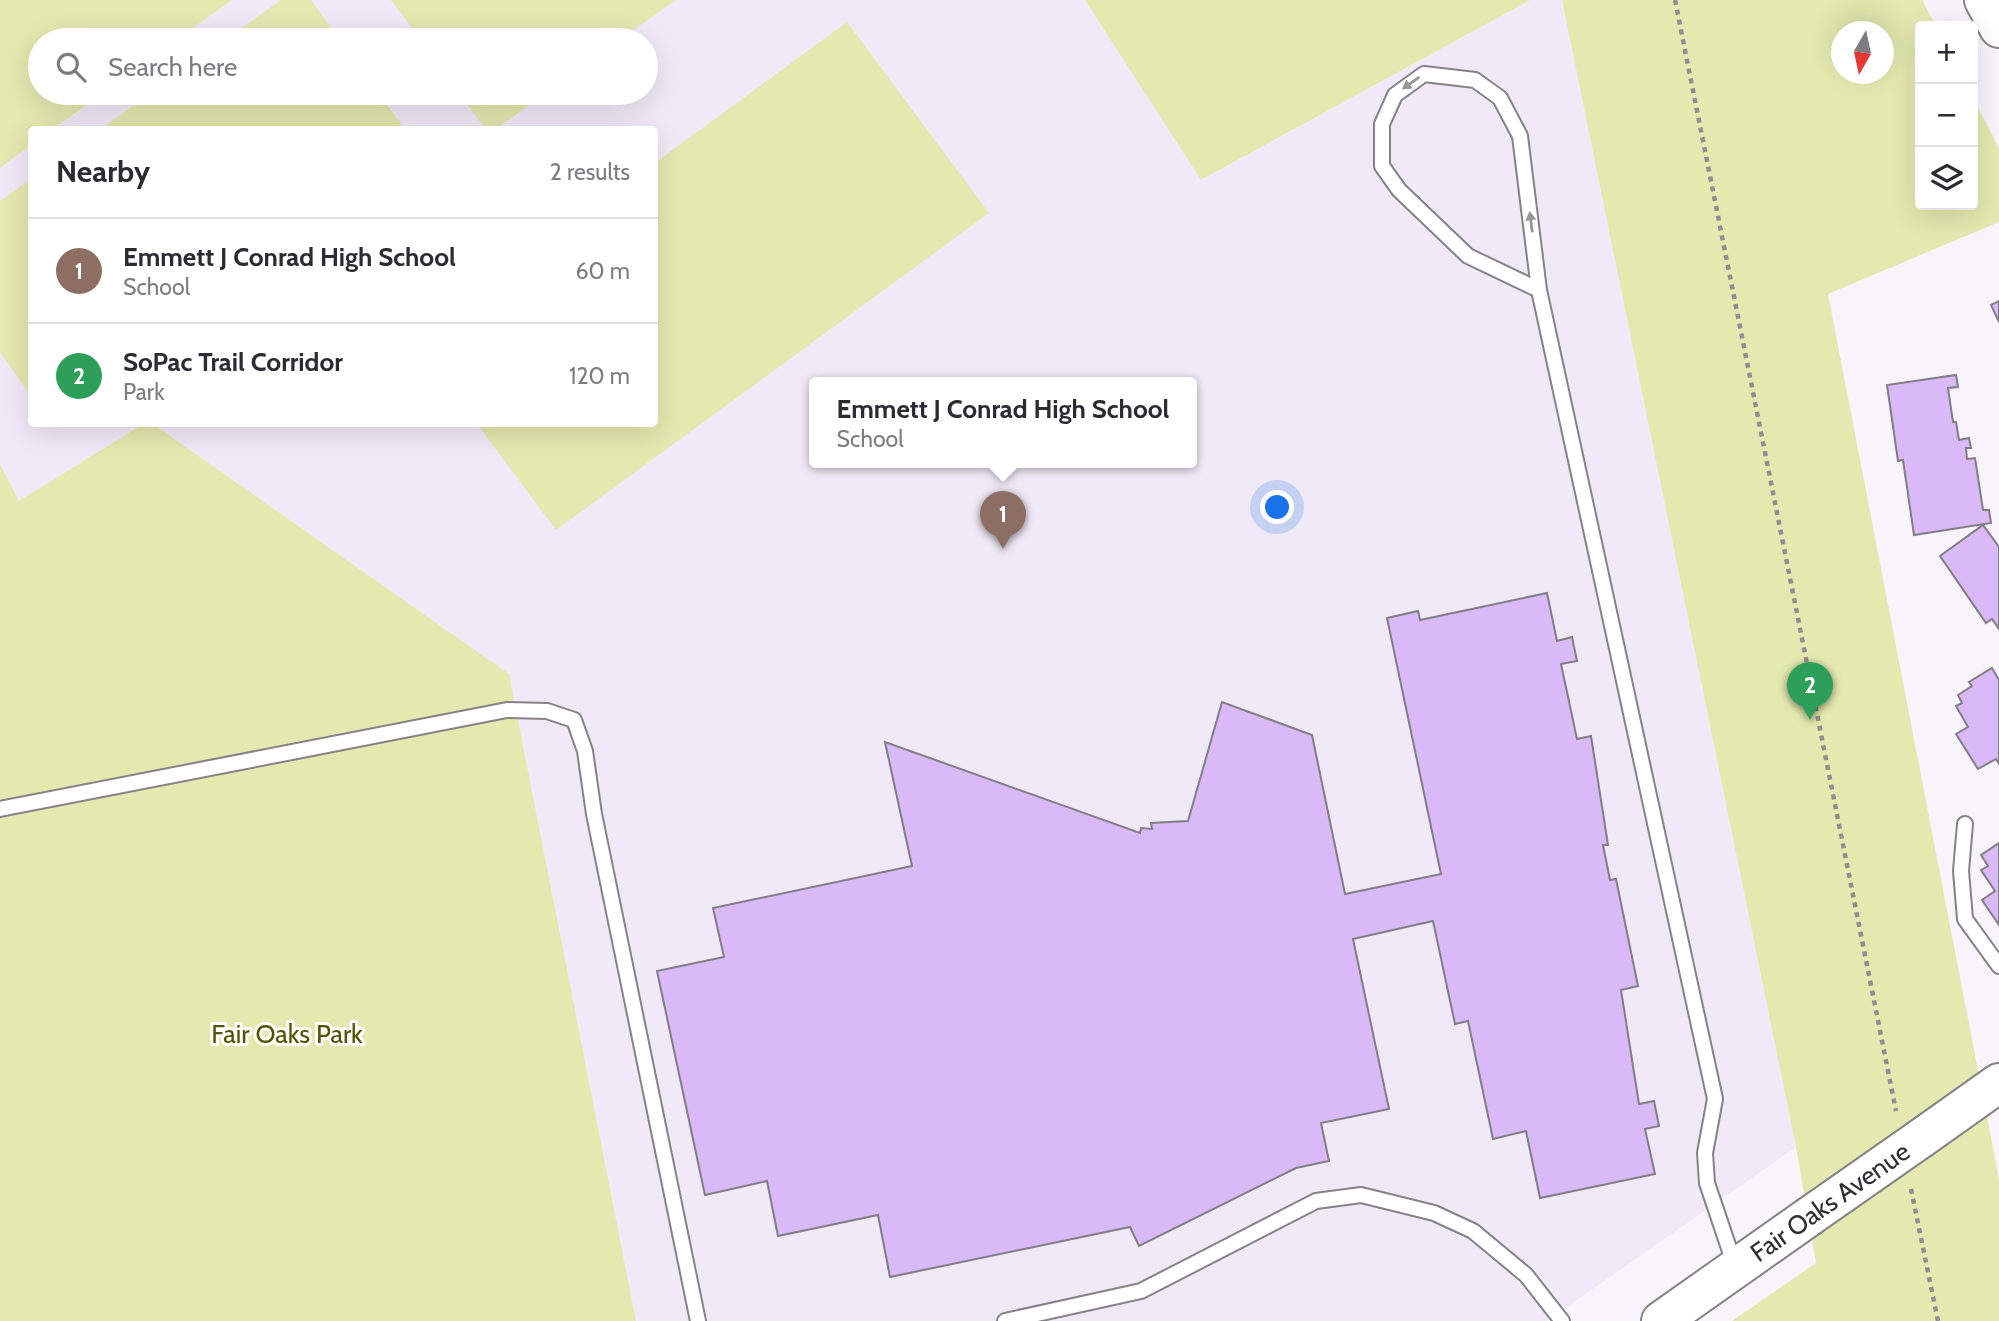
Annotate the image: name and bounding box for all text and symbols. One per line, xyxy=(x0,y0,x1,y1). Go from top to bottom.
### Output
north arrow xyxy=(1831,21,1894,84)
map controls xyxy=(1915,21,1978,210)
button: + xyxy=(1915,21,1978,84)
search box xyxy=(28,28,658,105)
icon: search xyxy=(52,48,90,86)
text: Search here xyxy=(108,51,237,83)
one-way arrow xyxy=(1402,76,1420,90)
button: − xyxy=(1915,84,1978,147)
button: layers xyxy=(1915,147,1978,210)
text: Nearby xyxy=(56,153,150,190)
text: 2 results xyxy=(550,158,630,186)
one-way arrow xyxy=(1525,211,1536,233)
text: Emmett J Conrad High School xyxy=(123,241,456,273)
text: 1 xyxy=(75,257,83,285)
text: 60 m xyxy=(576,257,630,285)
text: School xyxy=(123,273,190,301)
text: SoPac Trail Corridor xyxy=(123,346,343,378)
text: 2 xyxy=(73,362,85,390)
text: 120 m xyxy=(569,362,630,390)
popup xyxy=(809,377,1197,468)
text: Park xyxy=(123,378,164,406)
text: Emmett J Conrad High School xyxy=(837,393,1169,425)
text: School xyxy=(837,425,904,453)
your location xyxy=(1260,490,1294,524)
pin: 1 xyxy=(980,491,1026,549)
pin: 2 xyxy=(1787,662,1833,720)
park label: Fair Oaks Park xyxy=(211,1018,363,1050)
street label: Fair Oaks Avenue xyxy=(1744,1135,1916,1269)

